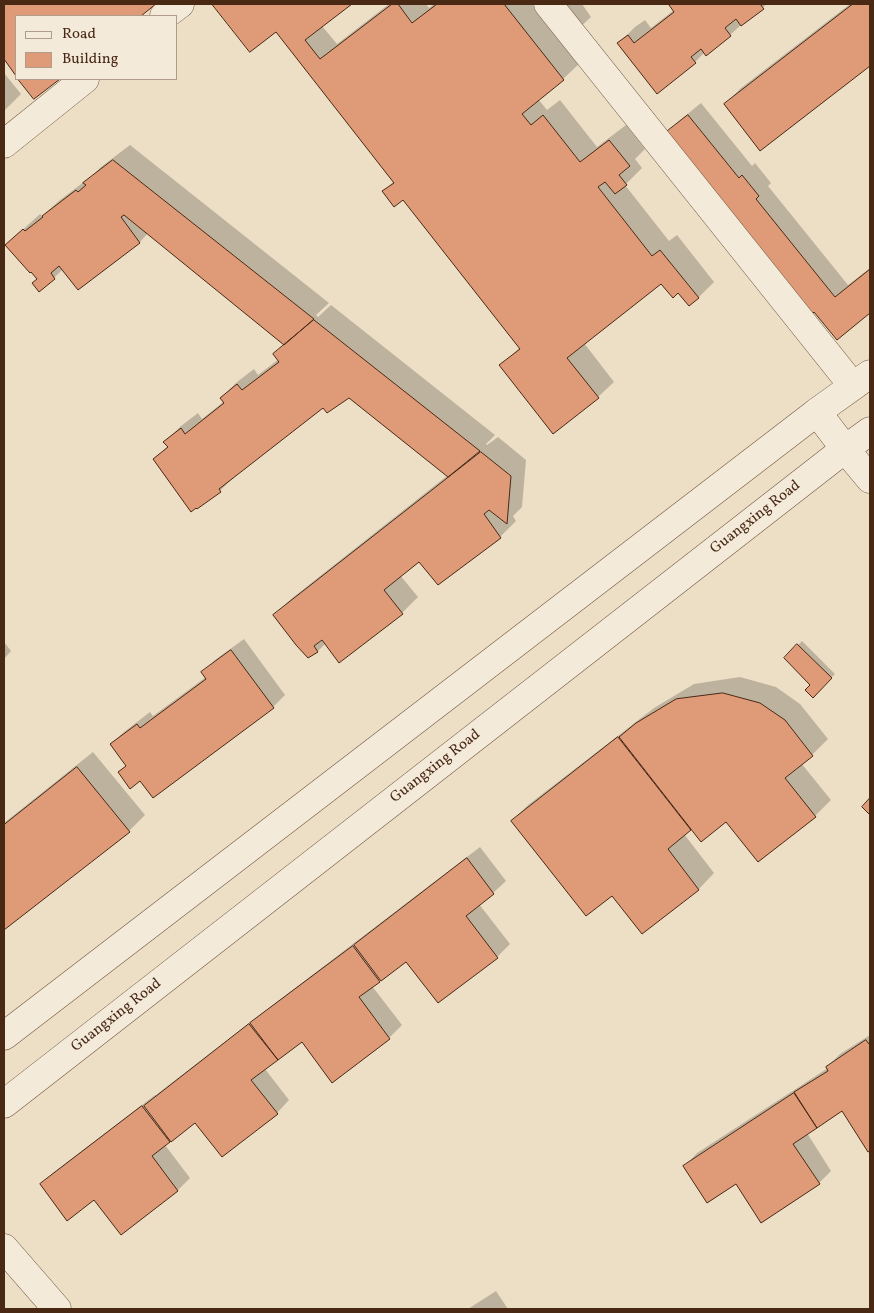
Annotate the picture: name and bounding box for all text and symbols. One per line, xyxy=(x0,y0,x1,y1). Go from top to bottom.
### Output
legend xyxy=(15,15,178,80)
text: Road xyxy=(62,24,96,45)
text: Building xyxy=(62,49,118,70)
street label: Guangxing Road xyxy=(707,477,805,559)
street label: Guangxing Road xyxy=(387,726,485,808)
street label: Guangxing Road xyxy=(68,975,166,1057)

